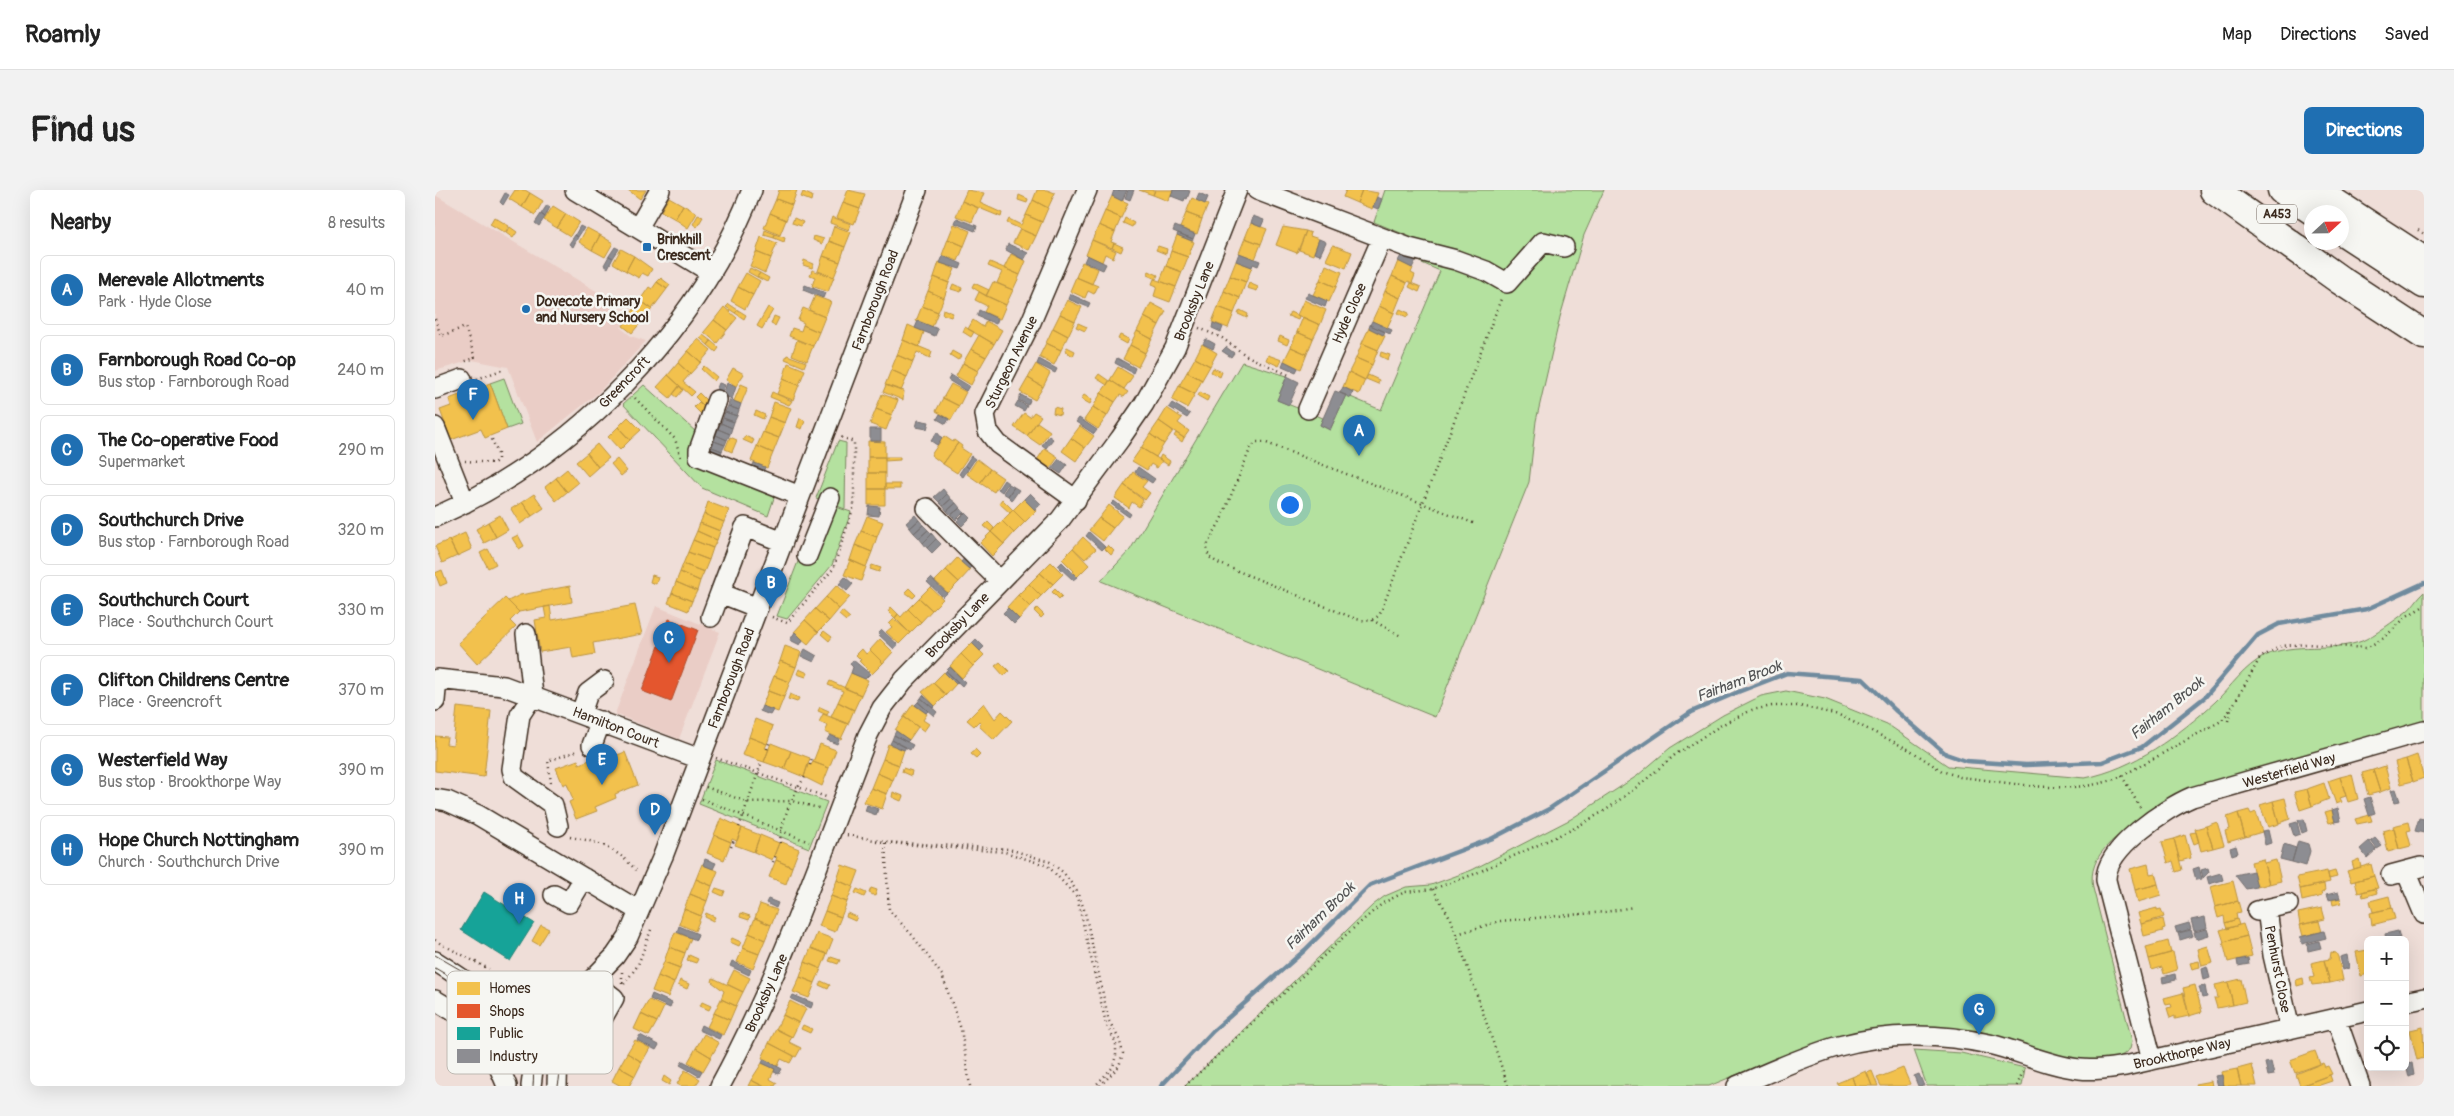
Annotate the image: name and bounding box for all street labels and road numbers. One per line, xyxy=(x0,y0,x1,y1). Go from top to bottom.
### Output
road number: A453 xyxy=(2257,204,2297,224)
street label: Farnborough Road xyxy=(848,247,903,353)
street label: Brooksby Lane xyxy=(1171,259,1218,344)
street label: Hyde Close xyxy=(1329,280,1370,346)
street label: Sturgeon Avenue xyxy=(982,313,1041,411)
street label: Greencroft xyxy=(595,352,654,412)
street label: Brooksby Lane xyxy=(922,589,993,662)
street label: Farnborough Road xyxy=(704,625,759,731)
street label: Hamilton Court xyxy=(570,703,662,752)
street label: Westerfield Way xyxy=(2241,749,2337,792)
street label: Penhurst Close xyxy=(2261,924,2294,1014)
street label: Brooksby Lane xyxy=(742,951,791,1035)
street label: Brookthorpe Way xyxy=(2132,1034,2232,1073)

